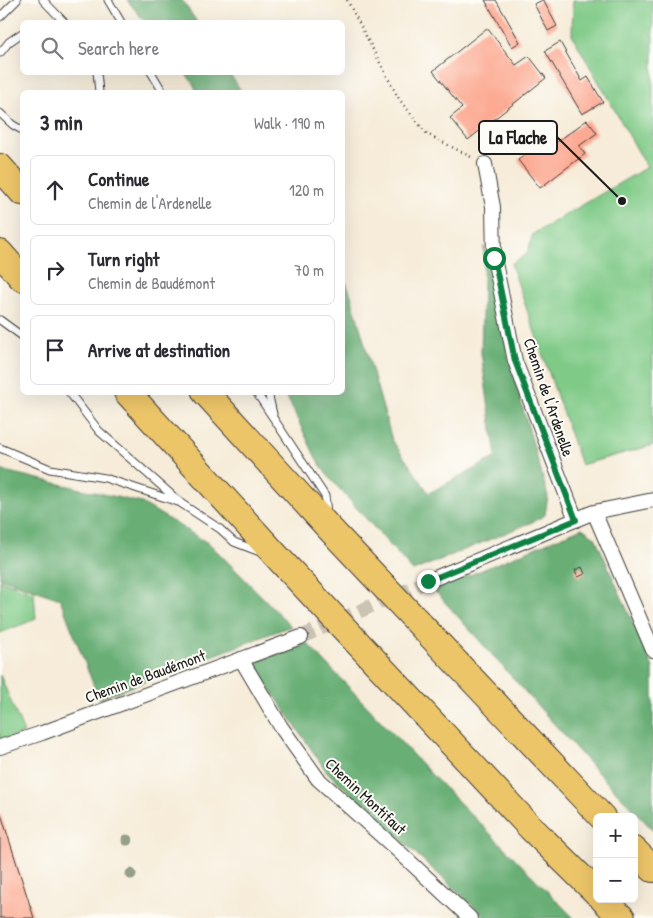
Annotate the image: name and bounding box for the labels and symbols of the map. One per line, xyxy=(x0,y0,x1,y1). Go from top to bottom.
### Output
callout: La Flache xyxy=(479,121,557,154)
text: La Flache xyxy=(489,125,548,150)
route start xyxy=(483,247,506,270)
street label: Chemin de l'Ardenelle xyxy=(518,335,580,460)
route end xyxy=(417,570,440,593)
street label: Chemin de Baudémont xyxy=(82,644,209,708)
street label: Chemin Montifaut xyxy=(321,753,412,840)

